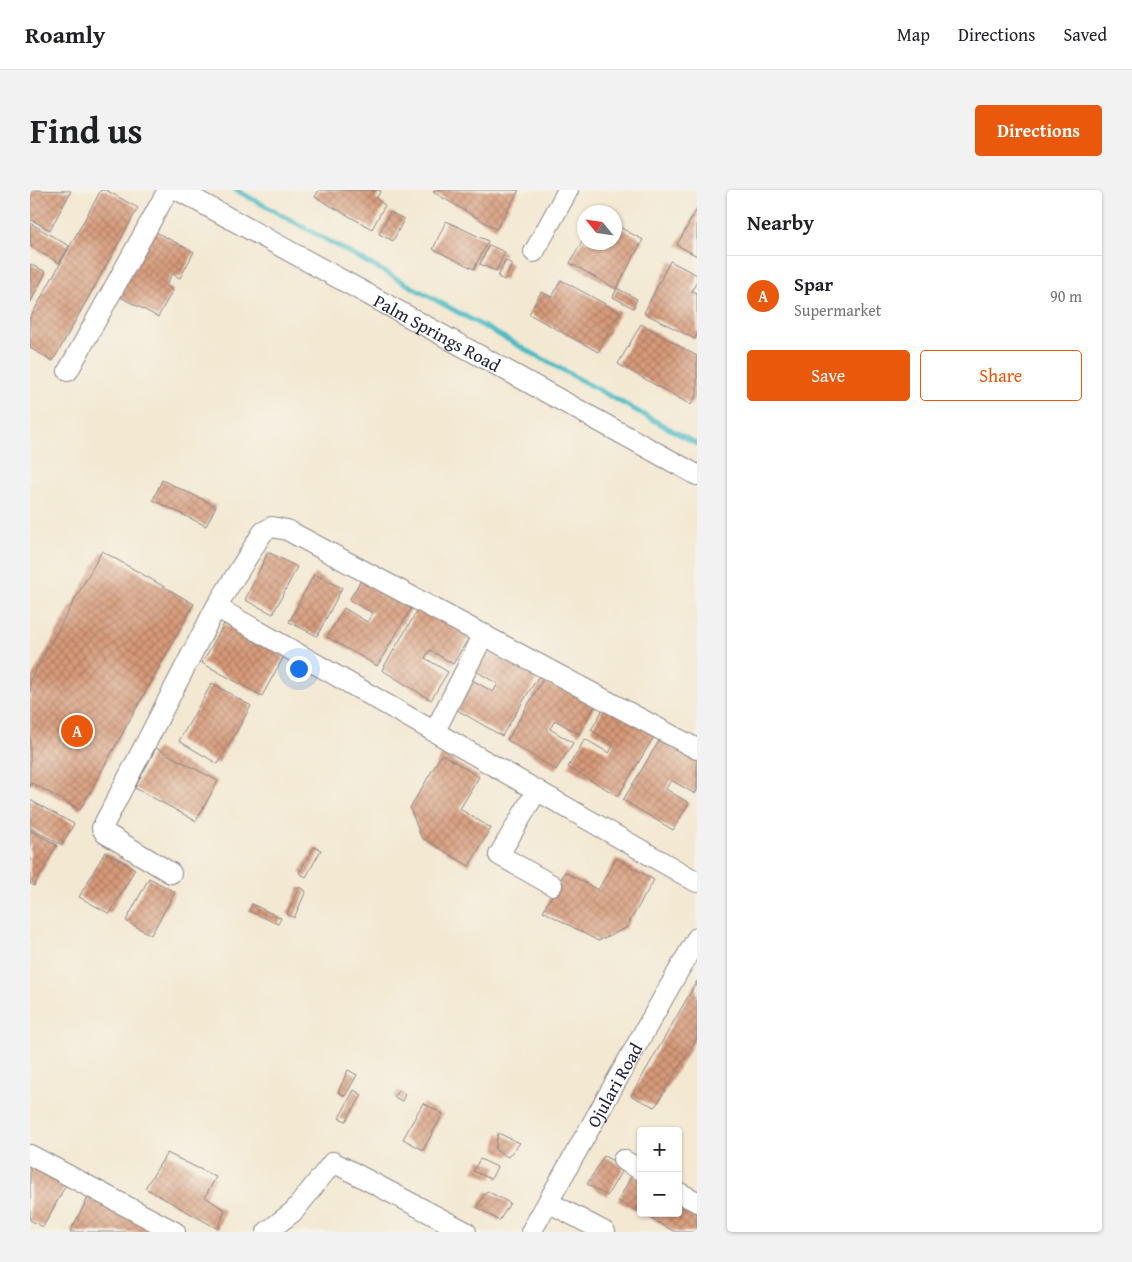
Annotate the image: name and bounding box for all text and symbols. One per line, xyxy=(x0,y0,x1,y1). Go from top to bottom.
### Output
text: Roamly xyxy=(25,17,105,52)
text: Map xyxy=(897,21,930,48)
text: Directions xyxy=(958,21,1035,48)
text: Saved xyxy=(1063,21,1107,48)
text: Find us xyxy=(30,105,143,156)
button: Directions xyxy=(975,105,1102,156)
north arrow xyxy=(577,205,622,250)
text: Nearby xyxy=(747,207,814,238)
text: Spar xyxy=(794,270,833,298)
text: A xyxy=(758,284,768,308)
text: 90 m xyxy=(1050,284,1082,308)
street label: Palm Springs Road xyxy=(369,287,506,378)
text: Supermarket xyxy=(794,298,881,322)
button: Save xyxy=(747,350,910,401)
button: Share xyxy=(920,350,1082,401)
your location xyxy=(286,656,312,682)
pin: A xyxy=(61,712,93,750)
street label: Ojulari Road xyxy=(579,1037,649,1132)
map controls xyxy=(637,1127,682,1217)
button: + xyxy=(637,1127,682,1172)
button: − xyxy=(637,1172,682,1217)

